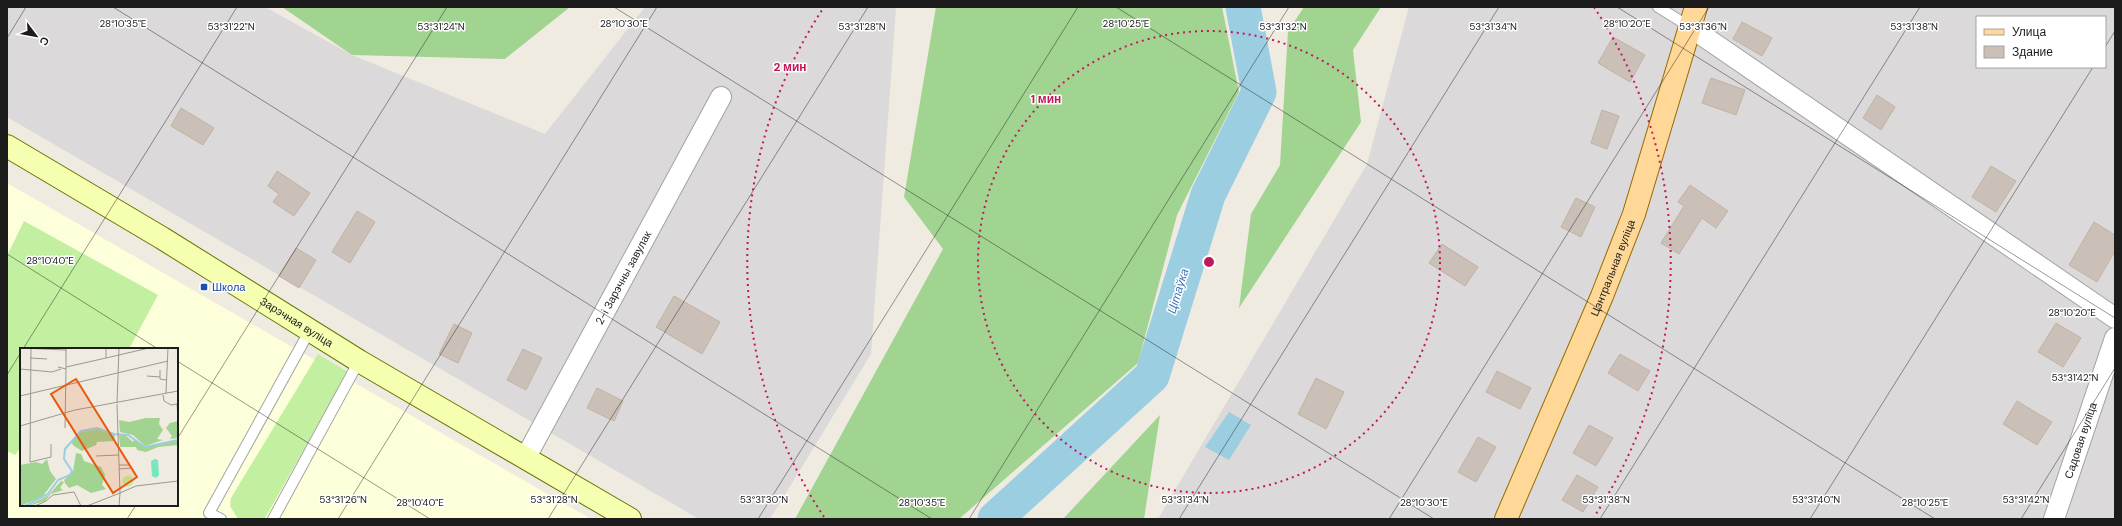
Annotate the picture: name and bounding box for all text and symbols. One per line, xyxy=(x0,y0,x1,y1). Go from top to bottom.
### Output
north arrow xyxy=(16,16,56,56)
legend xyxy=(1976,16,2106,68)
text: 28°10'35"E xyxy=(99,17,147,30)
text: 28°10'30"E xyxy=(600,17,648,30)
text: 28°10'25"E xyxy=(1103,17,1150,30)
text: 28°10'20"E xyxy=(1603,17,1651,30)
text: 53°31'22"N xyxy=(207,20,255,33)
text: 53°31'24"N xyxy=(417,20,465,33)
text: 53°31'28"N xyxy=(838,20,886,33)
text: 53°31'32"N xyxy=(1259,20,1307,33)
text: 53°31'34"N xyxy=(1469,20,1517,33)
text: 53°31'36"N xyxy=(1679,20,1727,33)
text: 53°31'38"N xyxy=(1890,20,1938,33)
text: Улица xyxy=(2012,24,2046,40)
text: С xyxy=(36,34,53,48)
text: Здание xyxy=(2012,44,2053,60)
text: 2 мин xyxy=(773,59,807,75)
text: 1 мин xyxy=(1031,91,1061,107)
street label: Цэнтральная вуліца xyxy=(1587,217,1638,318)
street label: 2-і Зарэчны завулак xyxy=(592,228,654,327)
text: 28°10'40"E xyxy=(26,254,74,267)
centre of rings xyxy=(1202,255,1216,269)
water label: Цітаўка xyxy=(1164,266,1193,315)
place label: Школа xyxy=(212,280,246,294)
marker: Школа xyxy=(199,282,209,292)
street label: Зарэчная вуліца xyxy=(258,294,337,351)
text: 28°10'20"E xyxy=(2048,306,2096,319)
inset map xyxy=(20,348,178,506)
text: 53°31'42"N xyxy=(2051,371,2099,384)
street label: Садовая вуліца xyxy=(2061,400,2100,480)
text: 53°31'26"N xyxy=(319,493,367,506)
text: 53°31'28"N xyxy=(530,493,578,506)
text: 53°31'30"N xyxy=(740,493,788,506)
text: 53°31'34"N xyxy=(1161,493,1209,506)
text: 53°31'38"N xyxy=(1582,493,1630,506)
text: 53°31'40"N xyxy=(1792,493,1840,506)
text: 53°31'42"N xyxy=(2002,493,2050,506)
text: 28°10'40"E xyxy=(396,496,444,509)
text: 28°10'35"E xyxy=(898,496,946,509)
text: 28°10'30"E xyxy=(1400,496,1448,509)
text: 28°10'25"E xyxy=(1902,496,1949,509)

